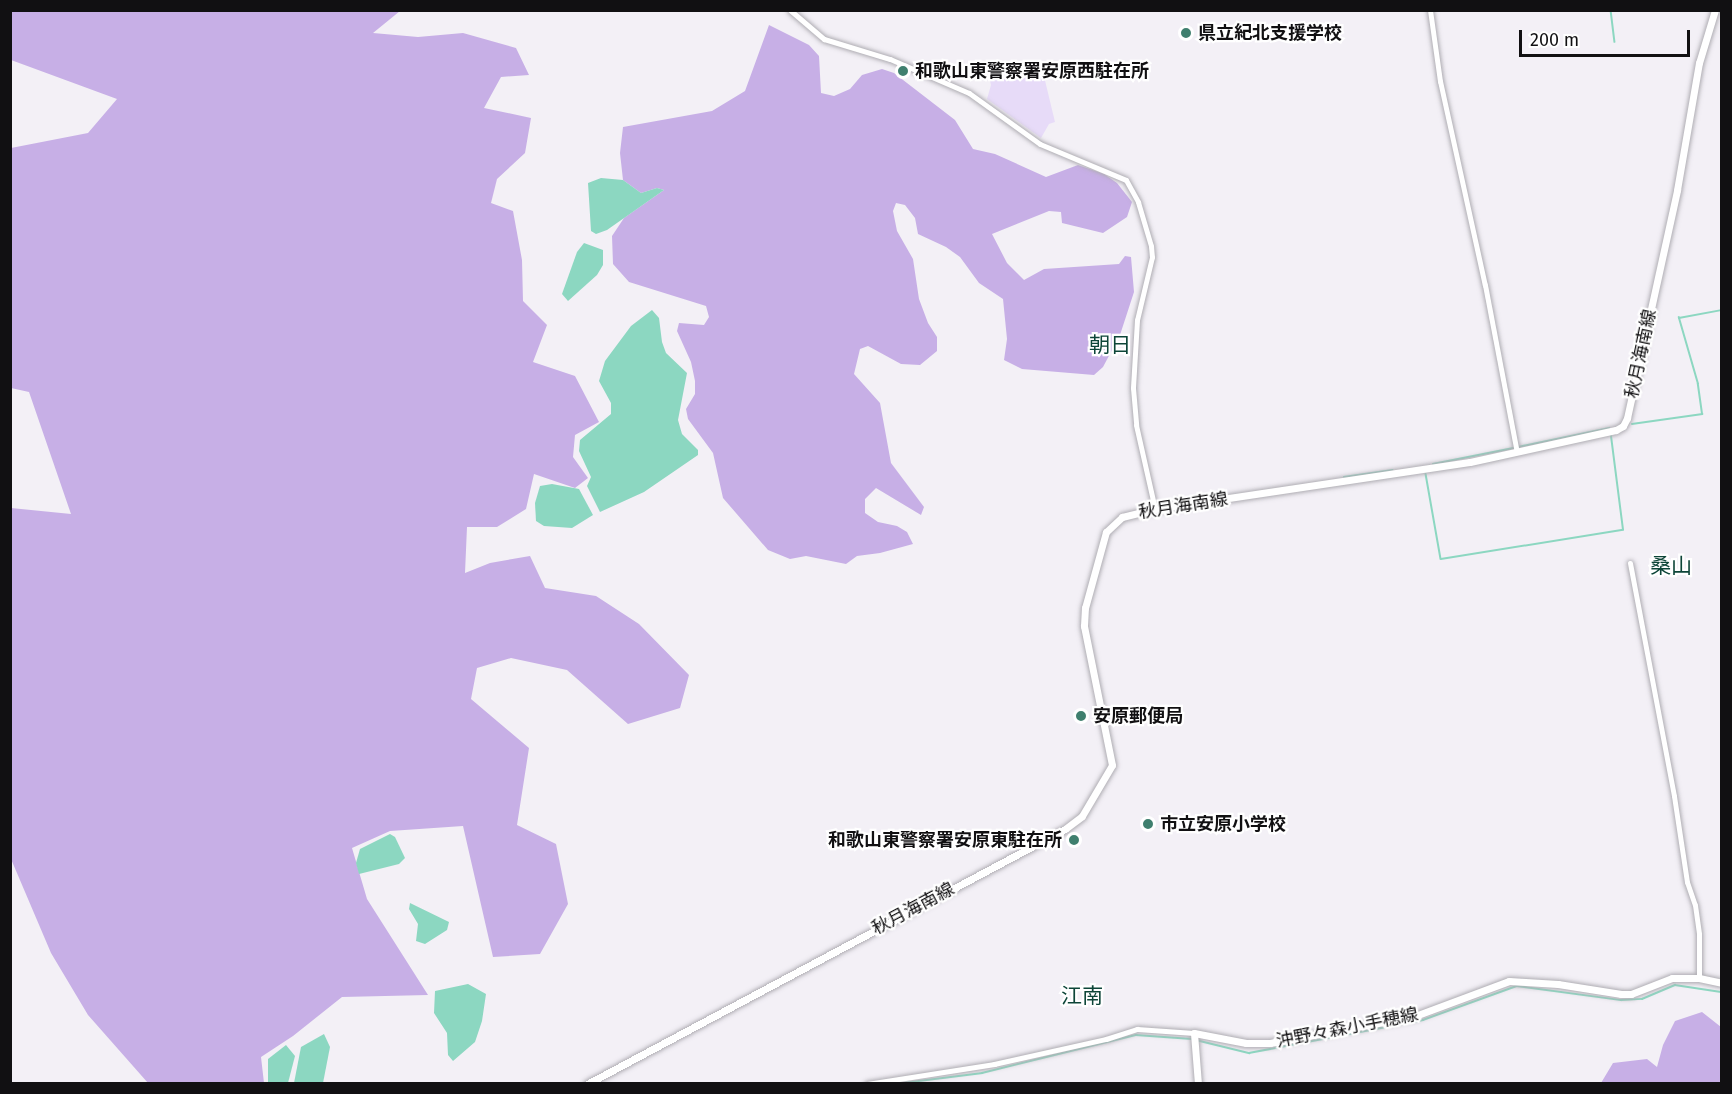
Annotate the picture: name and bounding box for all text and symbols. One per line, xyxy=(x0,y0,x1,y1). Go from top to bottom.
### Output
scale bar xyxy=(1522,18,1693,56)
place label: 県立紀北支援学校 xyxy=(1198,22,1342,44)
marker: 県立紀北支援学校 xyxy=(1179,26,1193,40)
text: 200 m xyxy=(1530,29,1579,51)
place label: 和歌山東警察署安原西駐在所 xyxy=(915,60,1149,82)
marker: 和歌山東警察署安原西駐在所 xyxy=(896,64,910,78)
street label: 秋月海南線 xyxy=(1621,308,1661,400)
district label: 朝日 xyxy=(1089,332,1131,358)
street label: 秋月海南線 xyxy=(1137,488,1229,524)
district label: 桑山 xyxy=(1650,553,1692,579)
place label: 安原郵便局 xyxy=(1093,705,1183,727)
marker: 安原郵便局 xyxy=(1074,709,1088,723)
place label: 市立安原小学校 xyxy=(1160,813,1286,835)
marker: 市立安原小学校 xyxy=(1141,817,1155,831)
place label: 和歌山東警察署安原東駐在所 xyxy=(828,829,1062,851)
marker: 和歌山東警察署安原東駐在所 xyxy=(1067,833,1081,847)
street label: 秋月海南線 xyxy=(868,878,958,940)
district label: 江南 xyxy=(1061,983,1103,1009)
street label: 沖野々森小手穂線 xyxy=(1274,1004,1420,1052)

